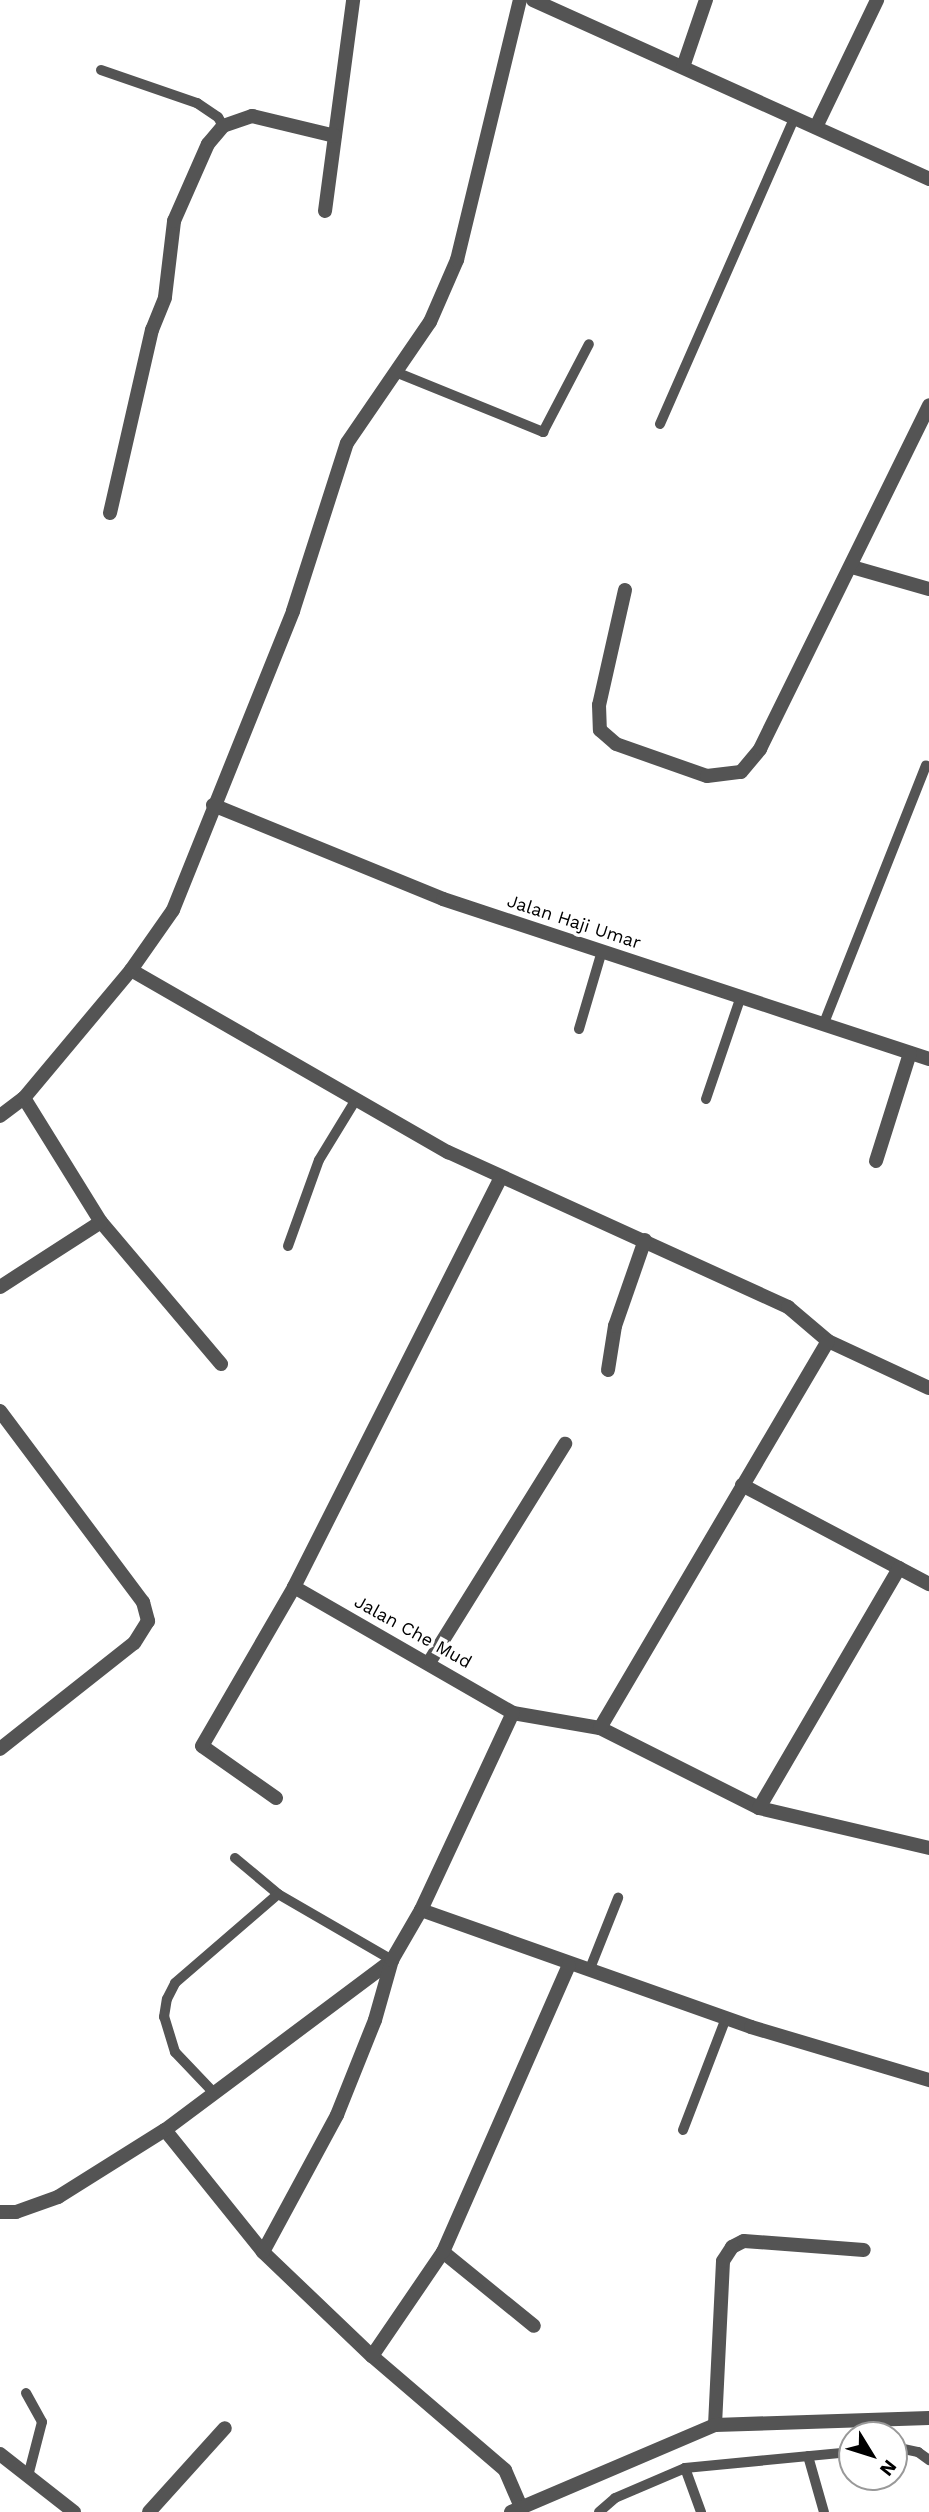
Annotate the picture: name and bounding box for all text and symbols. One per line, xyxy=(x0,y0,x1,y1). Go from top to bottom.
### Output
street label: Jalan Haji Umar xyxy=(504,890,644,954)
street label: Jalan Che Mud xyxy=(351,1591,475,1673)
north arrow xyxy=(838,2421,908,2491)
text: N xyxy=(875,2455,902,2481)

